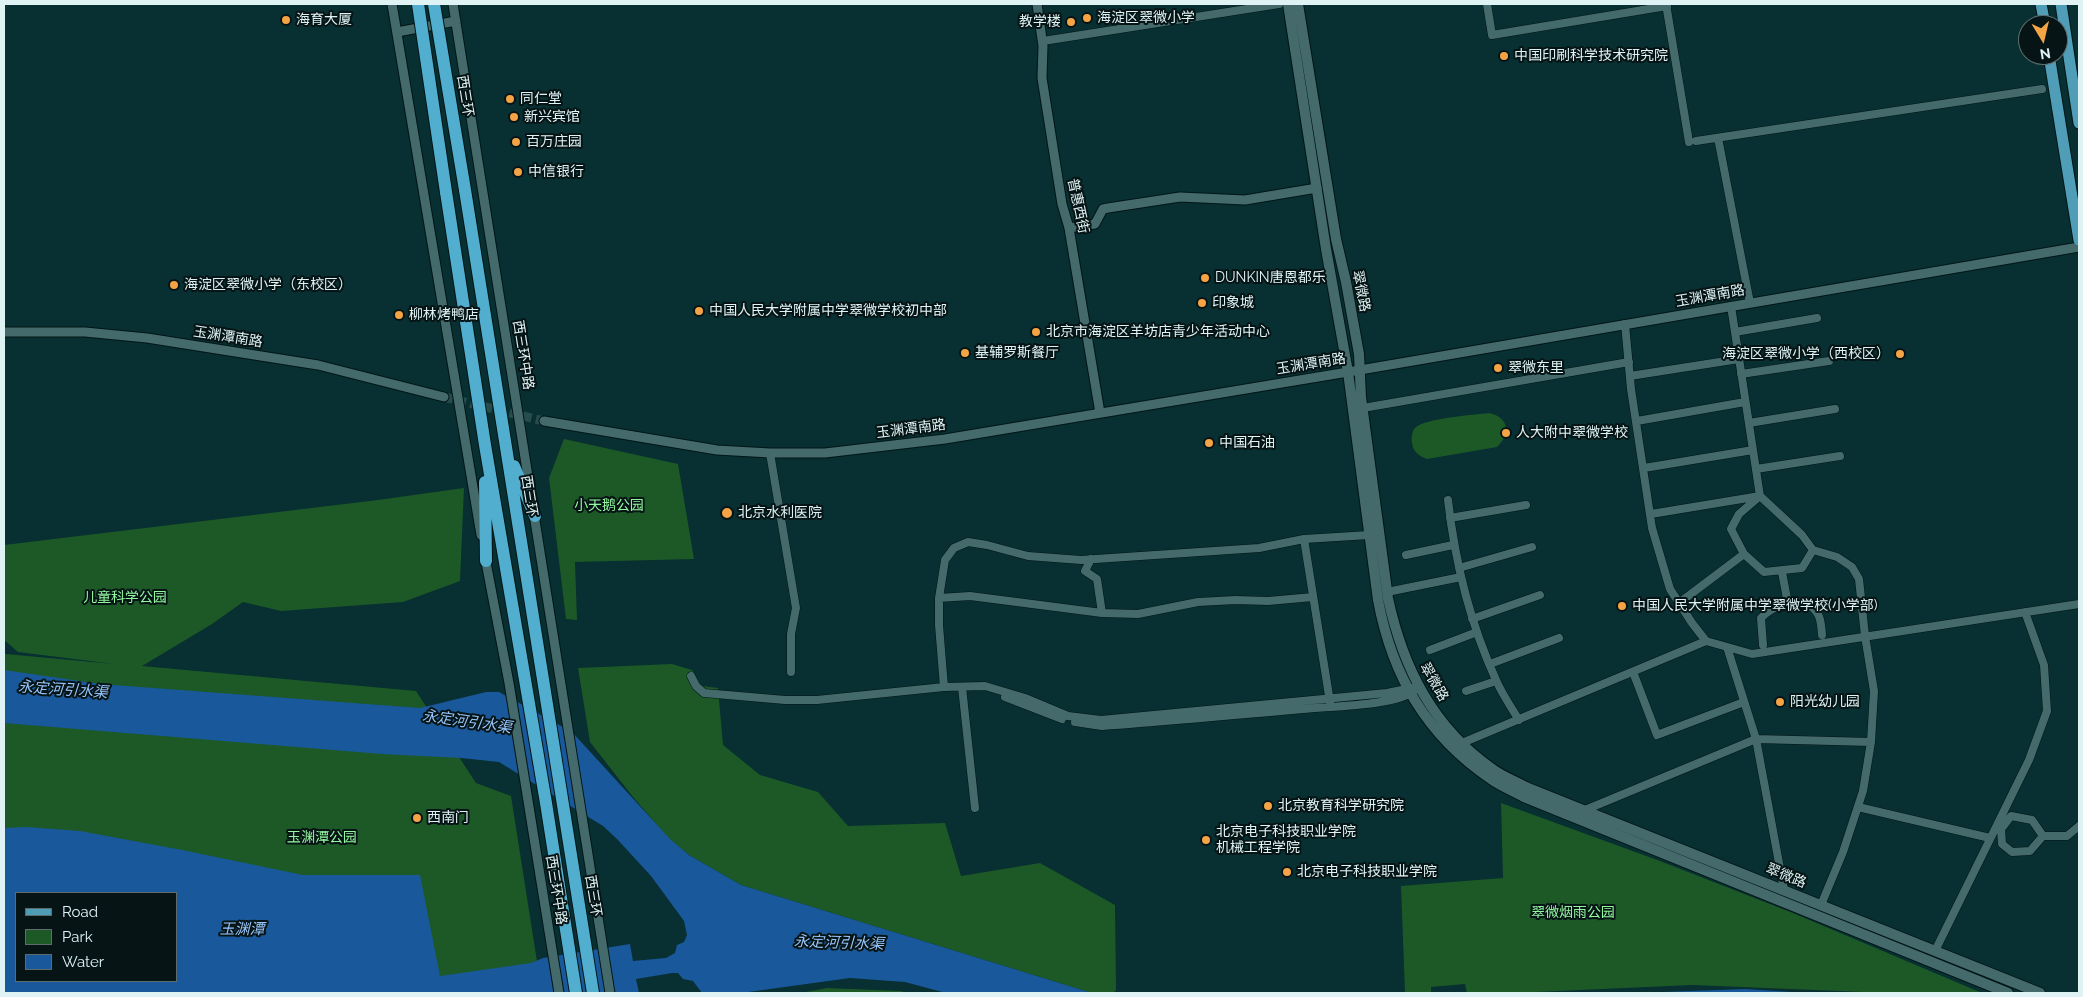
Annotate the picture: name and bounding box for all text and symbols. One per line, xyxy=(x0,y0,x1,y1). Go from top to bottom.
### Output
place label: 海淀区翠微小学 xyxy=(1097,10,1195,26)
place label: 海育大厦 xyxy=(296,12,352,28)
marker: 海淀区翠微小学 xyxy=(1081,12,1093,24)
marker: 海育大厦 xyxy=(280,14,292,26)
place label: 教学楼 xyxy=(1019,14,1061,30)
north arrow xyxy=(2018,15,2068,65)
marker: 教学楼 xyxy=(1065,16,1077,28)
text: N xyxy=(2039,45,2052,63)
place label: 中国印刷科学技术研究院 xyxy=(1514,48,1668,64)
marker: 中国印刷科学技术研究院 xyxy=(1498,50,1510,62)
street label: 西三环 xyxy=(453,74,477,118)
place label: 同仁堂 xyxy=(520,91,562,107)
marker: 同仁堂 xyxy=(504,93,516,105)
place label: 新兴宾馆 xyxy=(524,109,580,125)
marker: 新兴宾馆 xyxy=(508,111,520,123)
place label: 百万庄园 xyxy=(526,134,582,150)
marker: 百万庄园 xyxy=(510,136,522,148)
place label: 中信银行 xyxy=(528,164,584,180)
marker: 中信银行 xyxy=(512,166,524,178)
street label: 普惠西街 xyxy=(1064,177,1092,235)
street label: 翠微路 xyxy=(1349,269,1373,313)
place label: DUNKIN唐恩都乐 xyxy=(1215,270,1326,286)
marker: DUNKIN唐恩都乐 xyxy=(1199,272,1211,284)
place label: 海淀区翠微小学（东校区） xyxy=(184,277,352,293)
marker: 海淀区翠微小学（东校区） xyxy=(168,279,180,291)
street label: 玉渊潭南路 xyxy=(1674,282,1746,310)
place label: 印象城 xyxy=(1212,295,1254,311)
marker: 印象城 xyxy=(1196,297,1208,309)
place label: 中国人民大学附属中学翠微学校初中部 xyxy=(709,303,947,319)
marker: 中国人民大学附属中学翠微学校初中部 xyxy=(693,305,705,317)
place label: 柳林烤鸭店 xyxy=(409,307,479,323)
marker: 柳林烤鸭店 xyxy=(393,309,405,321)
street label: 西三环中路 xyxy=(509,319,537,391)
street label: 玉渊潭南路 xyxy=(192,323,264,351)
place label: 北京市海淀区羊坊店青少年活动中心 xyxy=(1046,324,1270,340)
marker: 北京市海淀区羊坊店青少年活动中心 xyxy=(1030,326,1042,338)
place label: 基辅罗斯餐厅 xyxy=(975,345,1059,361)
place label: 海淀区翠微小学（西校区） xyxy=(1722,346,1890,362)
marker: 基辅罗斯餐厅 xyxy=(959,347,971,359)
marker: 海淀区翠微小学（西校区） xyxy=(1894,348,1906,360)
street label: 玉渊潭南路 xyxy=(1275,350,1347,378)
place label: 翠微东里 xyxy=(1508,360,1564,376)
marker: 翠微东里 xyxy=(1492,362,1504,374)
street label: 玉渊潭南路 xyxy=(875,416,947,442)
place label: 人大附中翠微学校 xyxy=(1516,425,1628,441)
marker: 人大附中翠微学校 xyxy=(1500,427,1512,439)
place label: 中国石油 xyxy=(1219,435,1275,451)
marker: 中国石油 xyxy=(1203,437,1215,449)
street label: 西三环 xyxy=(517,474,541,518)
park label: 小天鹅公园 xyxy=(574,498,644,514)
place label: 北京水利医院 xyxy=(738,505,822,521)
marker: 北京水利医院 xyxy=(720,506,734,520)
park label: 儿童科学公园 xyxy=(83,590,167,606)
place label: 中国人民大学附属中学翠微学校(小学部) xyxy=(1632,598,1878,614)
marker: 中国人民大学附属中学翠微学校(小学部) xyxy=(1616,600,1628,612)
street label: 翠微路 xyxy=(1416,660,1452,704)
water label: 永定河引水渠 xyxy=(17,678,109,702)
place label: 阳光幼儿园 xyxy=(1790,694,1860,710)
marker: 阳光幼儿园 xyxy=(1774,696,1786,708)
water label: 永定河引水渠 xyxy=(421,707,513,737)
place label: 北京教育科学研究院 xyxy=(1278,798,1404,814)
marker: 北京教育科学研究院 xyxy=(1262,800,1274,812)
place label: 西南门 xyxy=(427,810,469,826)
marker: 西南门 xyxy=(411,812,423,824)
place label: 北京电子科技职业学院 机械工程学院 xyxy=(1216,824,1356,856)
park label: 玉渊潭公园 xyxy=(287,830,357,846)
marker: 北京电子科技职业学院 机械工程学院 xyxy=(1200,834,1212,846)
street label: 西三环中路 xyxy=(542,854,570,926)
street label: 翠微路 xyxy=(1763,860,1809,892)
place label: 北京电子科技职业学院 xyxy=(1297,864,1437,880)
marker: 北京电子科技职业学院 xyxy=(1281,866,1293,878)
street label: 西三环 xyxy=(581,874,605,918)
legend xyxy=(15,892,178,982)
text: Road xyxy=(62,903,98,921)
park label: 翠微烟雨公园 xyxy=(1531,905,1615,921)
water label: 玉渊潭 xyxy=(220,920,264,938)
text: Park xyxy=(62,928,93,946)
water label: 永定河引水渠 xyxy=(794,932,884,954)
text: Water xyxy=(62,953,104,971)

